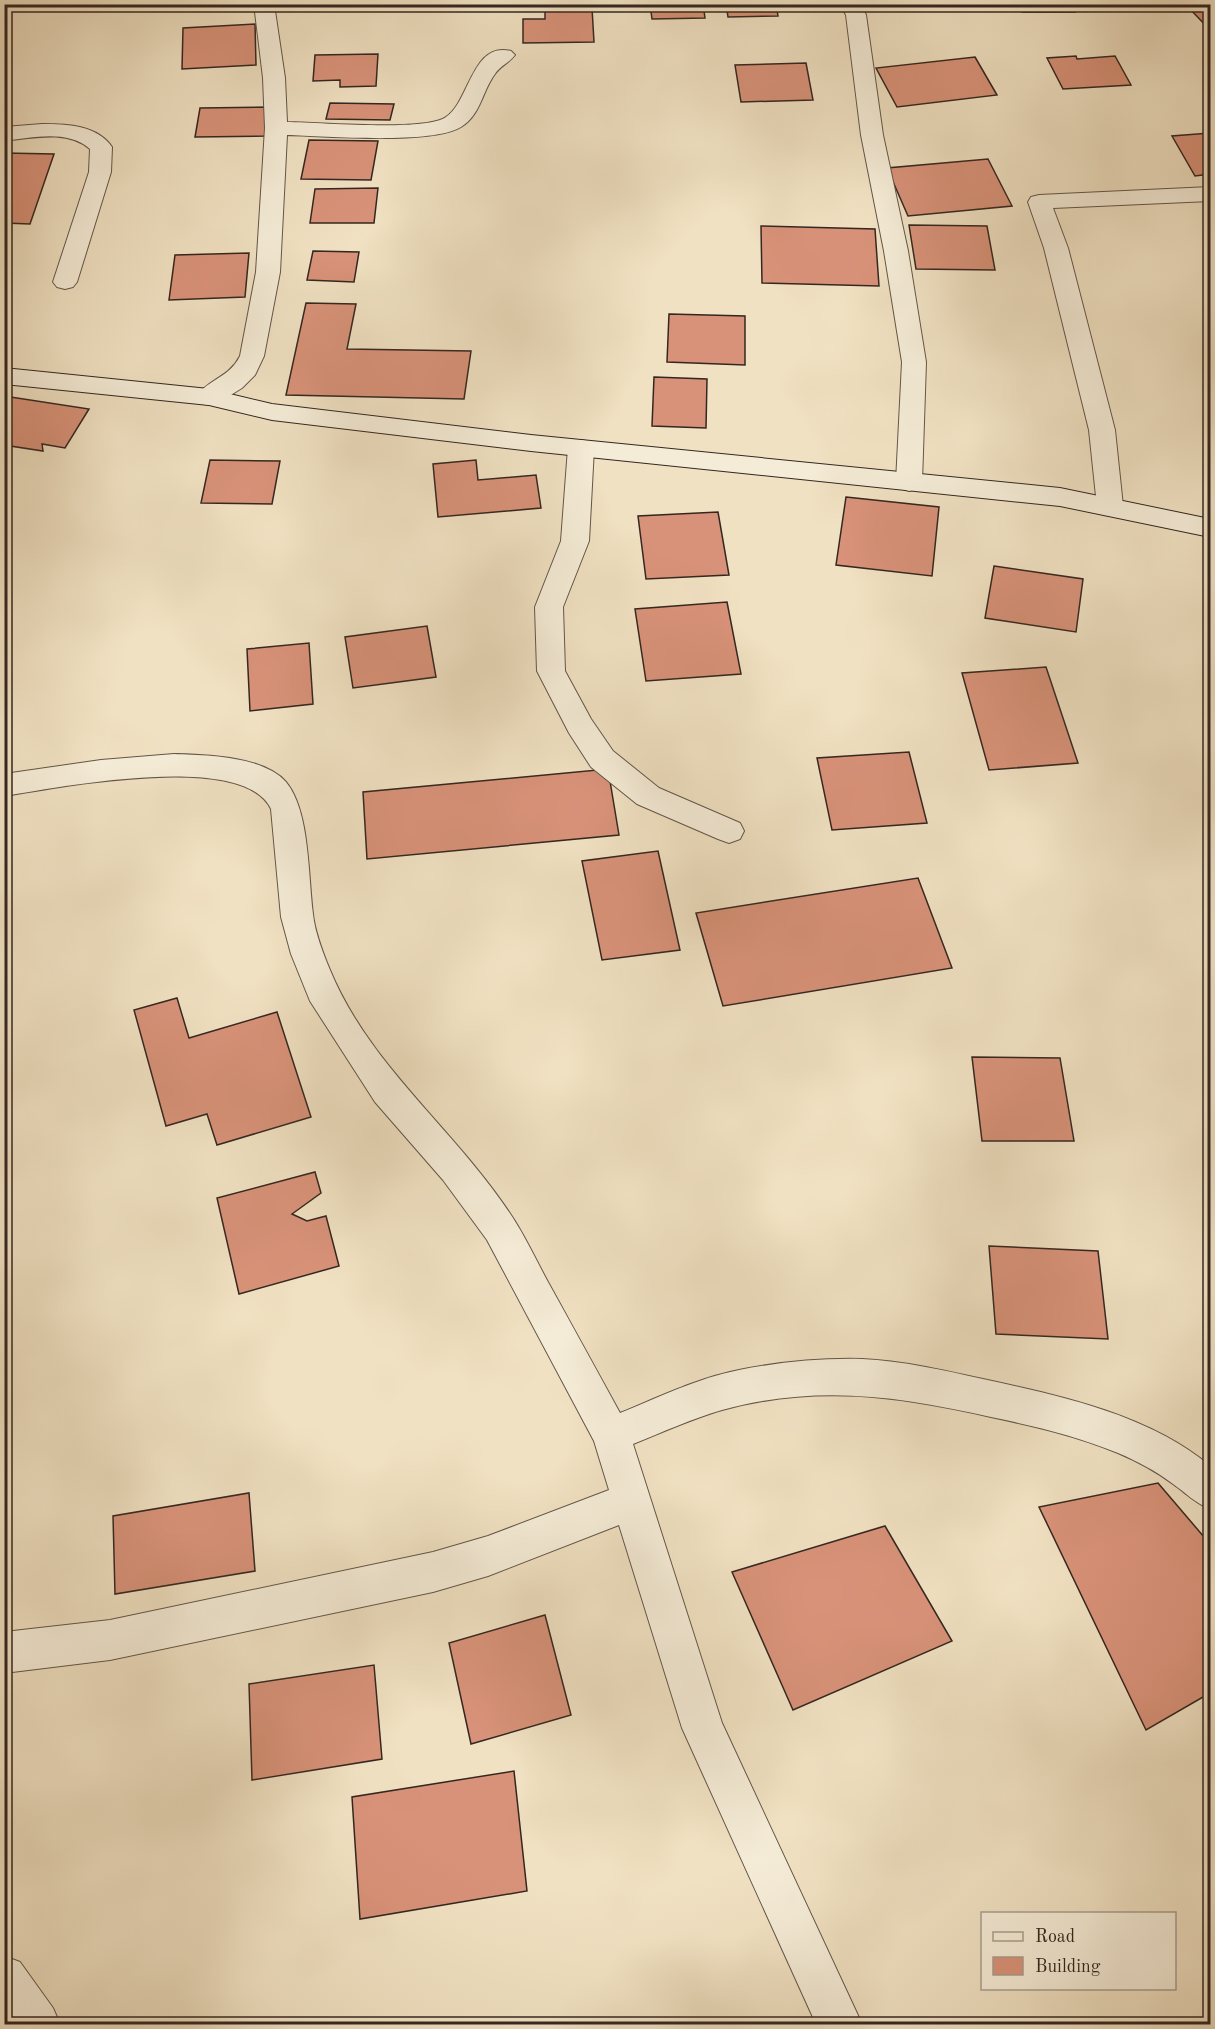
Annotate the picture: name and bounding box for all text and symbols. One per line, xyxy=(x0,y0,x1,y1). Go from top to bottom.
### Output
legend xyxy=(981,1912,1176,1990)
text: Road xyxy=(1035,1928,1075,1946)
text: Building xyxy=(1035,1958,1101,1976)

